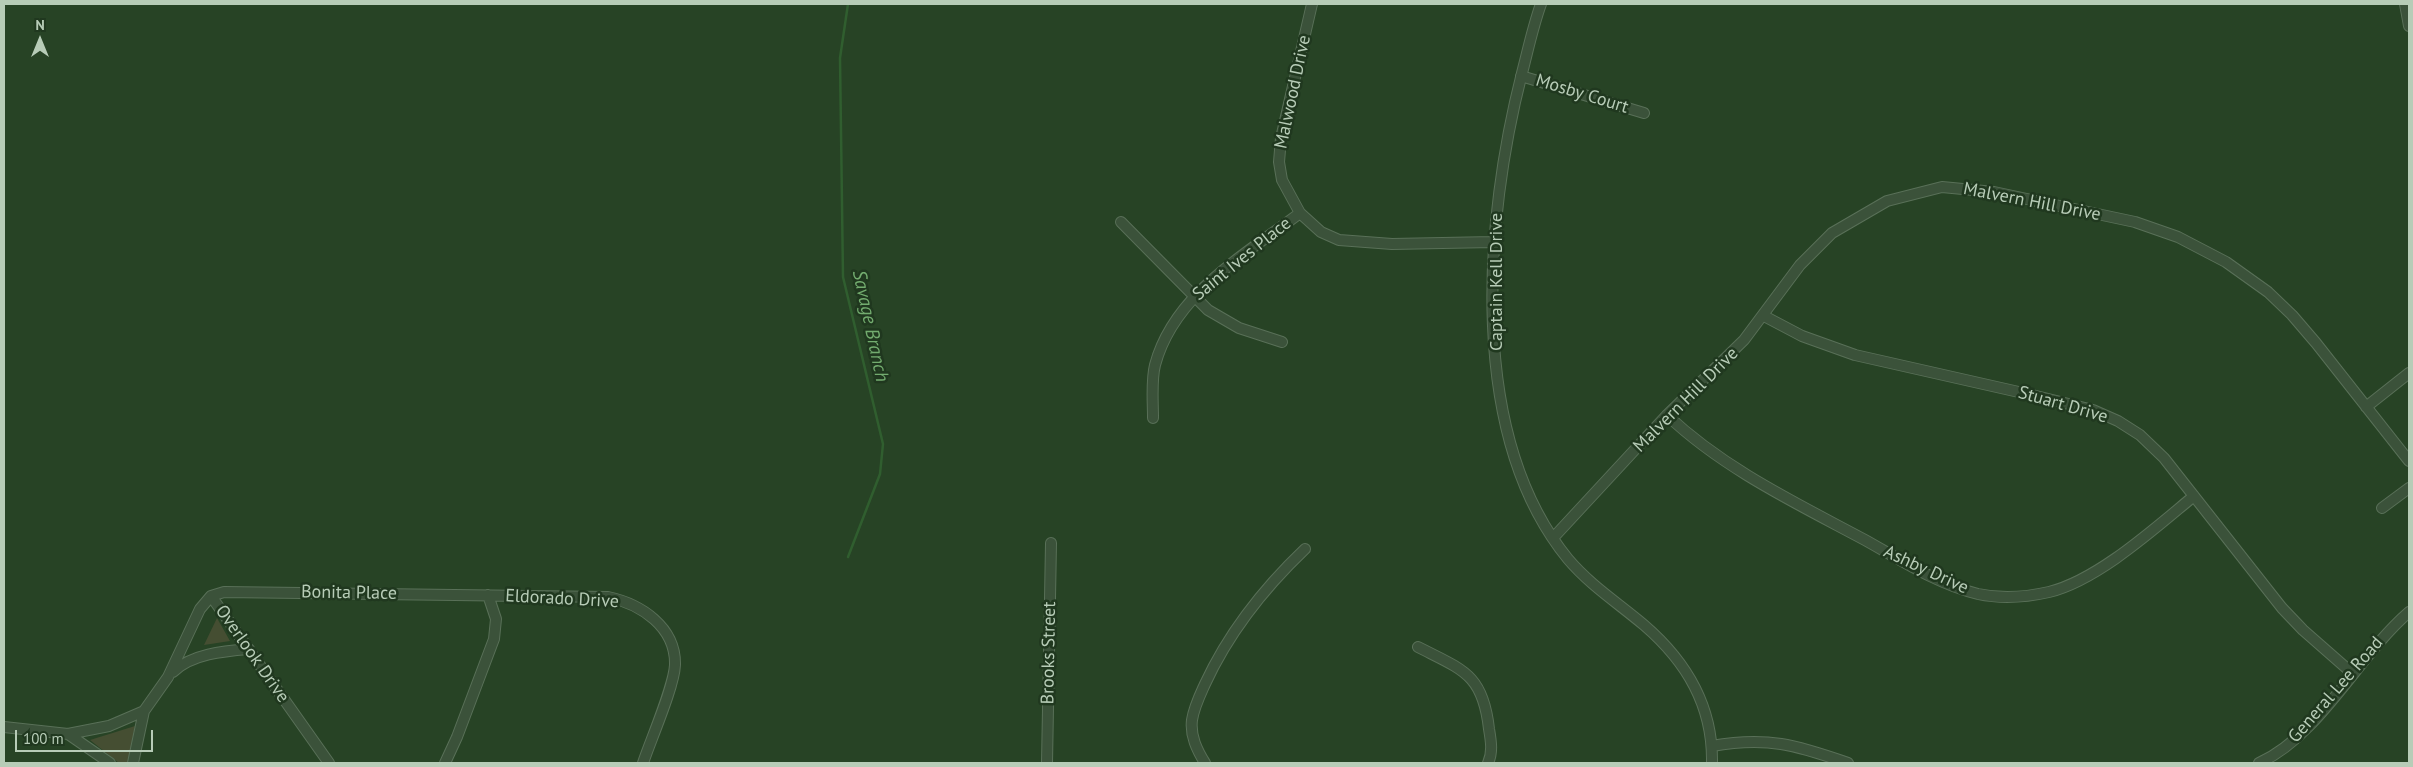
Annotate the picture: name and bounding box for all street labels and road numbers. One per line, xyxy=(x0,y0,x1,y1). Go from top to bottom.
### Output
street label: Malwood Drive xyxy=(1270,33,1316,151)
street label: Mosby Court xyxy=(1533,70,1631,118)
street label: Malvern Hill Drive xyxy=(1962,178,2102,226)
street label: Saint Ives Place xyxy=(1188,213,1296,305)
street label: Captain Kell Drive xyxy=(1486,213,1508,351)
street label: Malvern Hill Drive xyxy=(1629,343,1743,457)
street label: Stuart Drive xyxy=(2016,382,2110,428)
street label: Ashby Drive xyxy=(1880,541,1972,599)
street label: Bonita Place xyxy=(301,581,397,605)
street label: Eldorado Drive xyxy=(505,585,619,613)
street label: Overlook Drive xyxy=(210,601,294,707)
street label: Brooks Street xyxy=(1037,601,1061,705)
street label: General Lee Road xyxy=(2284,633,2388,747)

